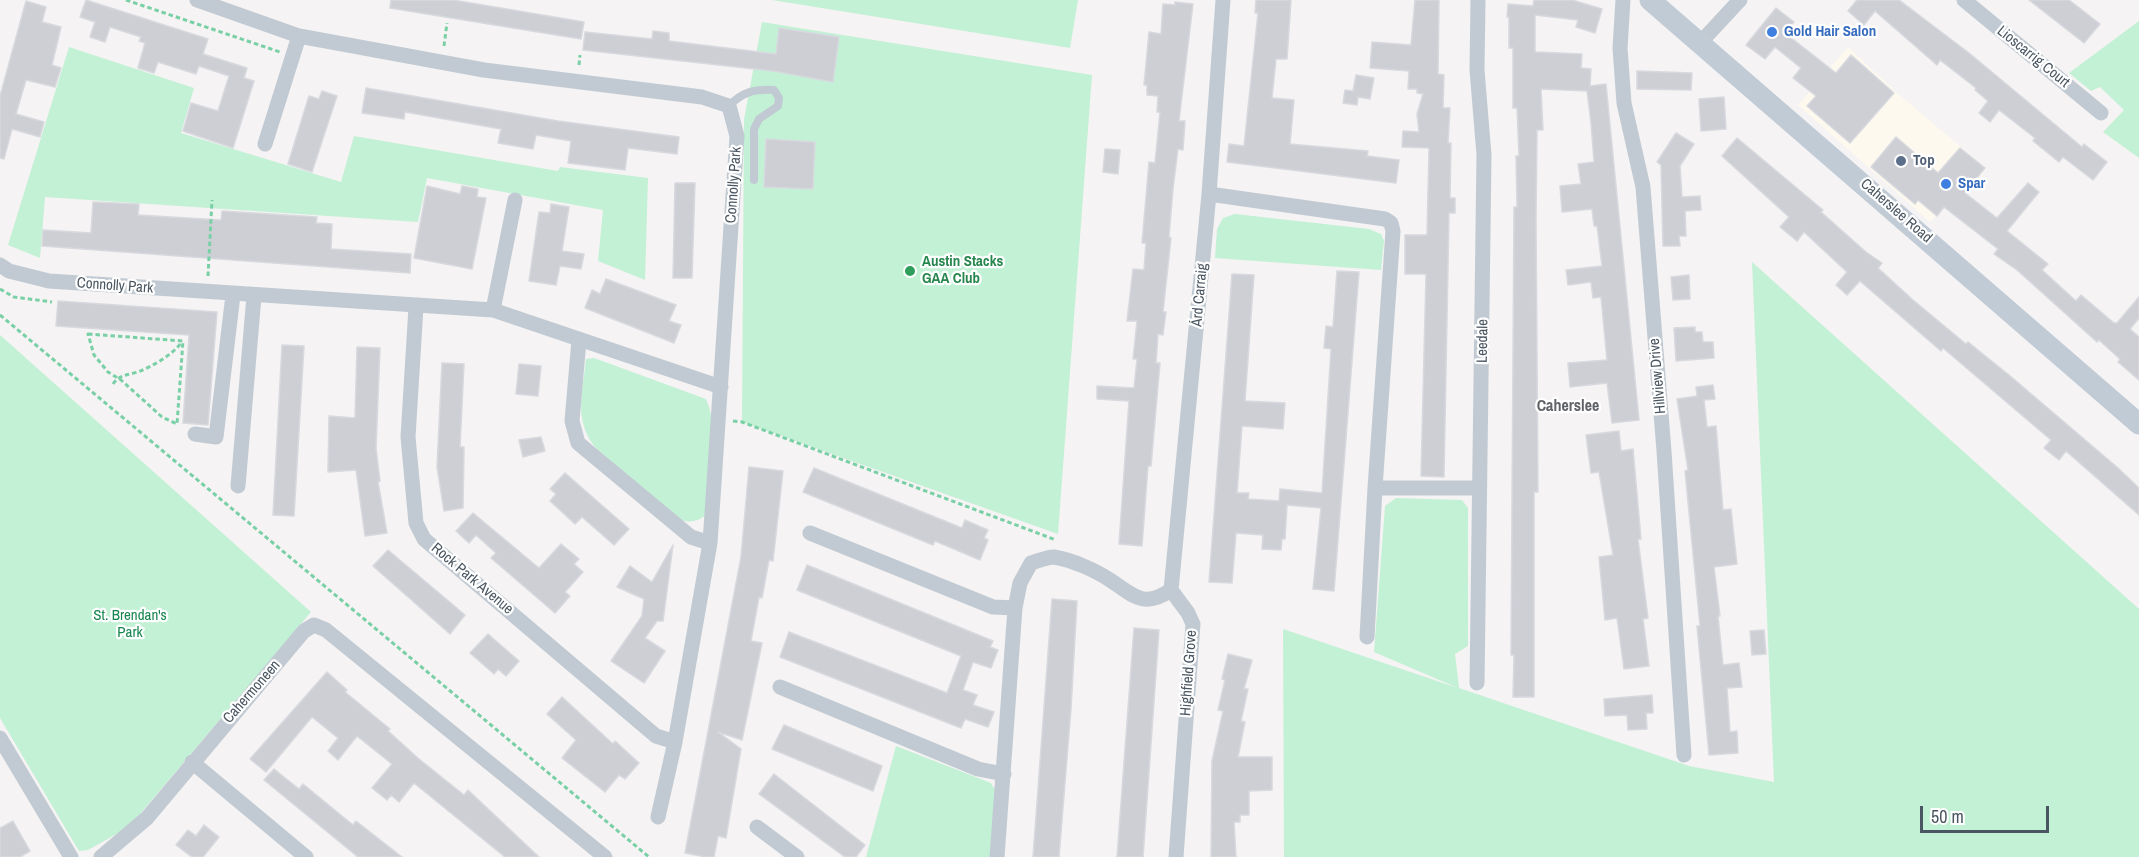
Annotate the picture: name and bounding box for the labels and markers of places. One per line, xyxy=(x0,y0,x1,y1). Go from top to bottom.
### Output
place label: Gold Hair Salon xyxy=(1784,23,1876,41)
marker: Gold Hair Salon xyxy=(1765,25,1779,39)
place label: Top xyxy=(1913,152,1935,170)
marker: Top xyxy=(1894,154,1908,168)
place label: Spar xyxy=(1958,175,1985,193)
marker: Spar xyxy=(1939,177,1953,191)
place label: Austin Stacks GAA Club xyxy=(922,253,1003,288)
marker: Austin Stacks GAA Club xyxy=(903,264,917,278)

